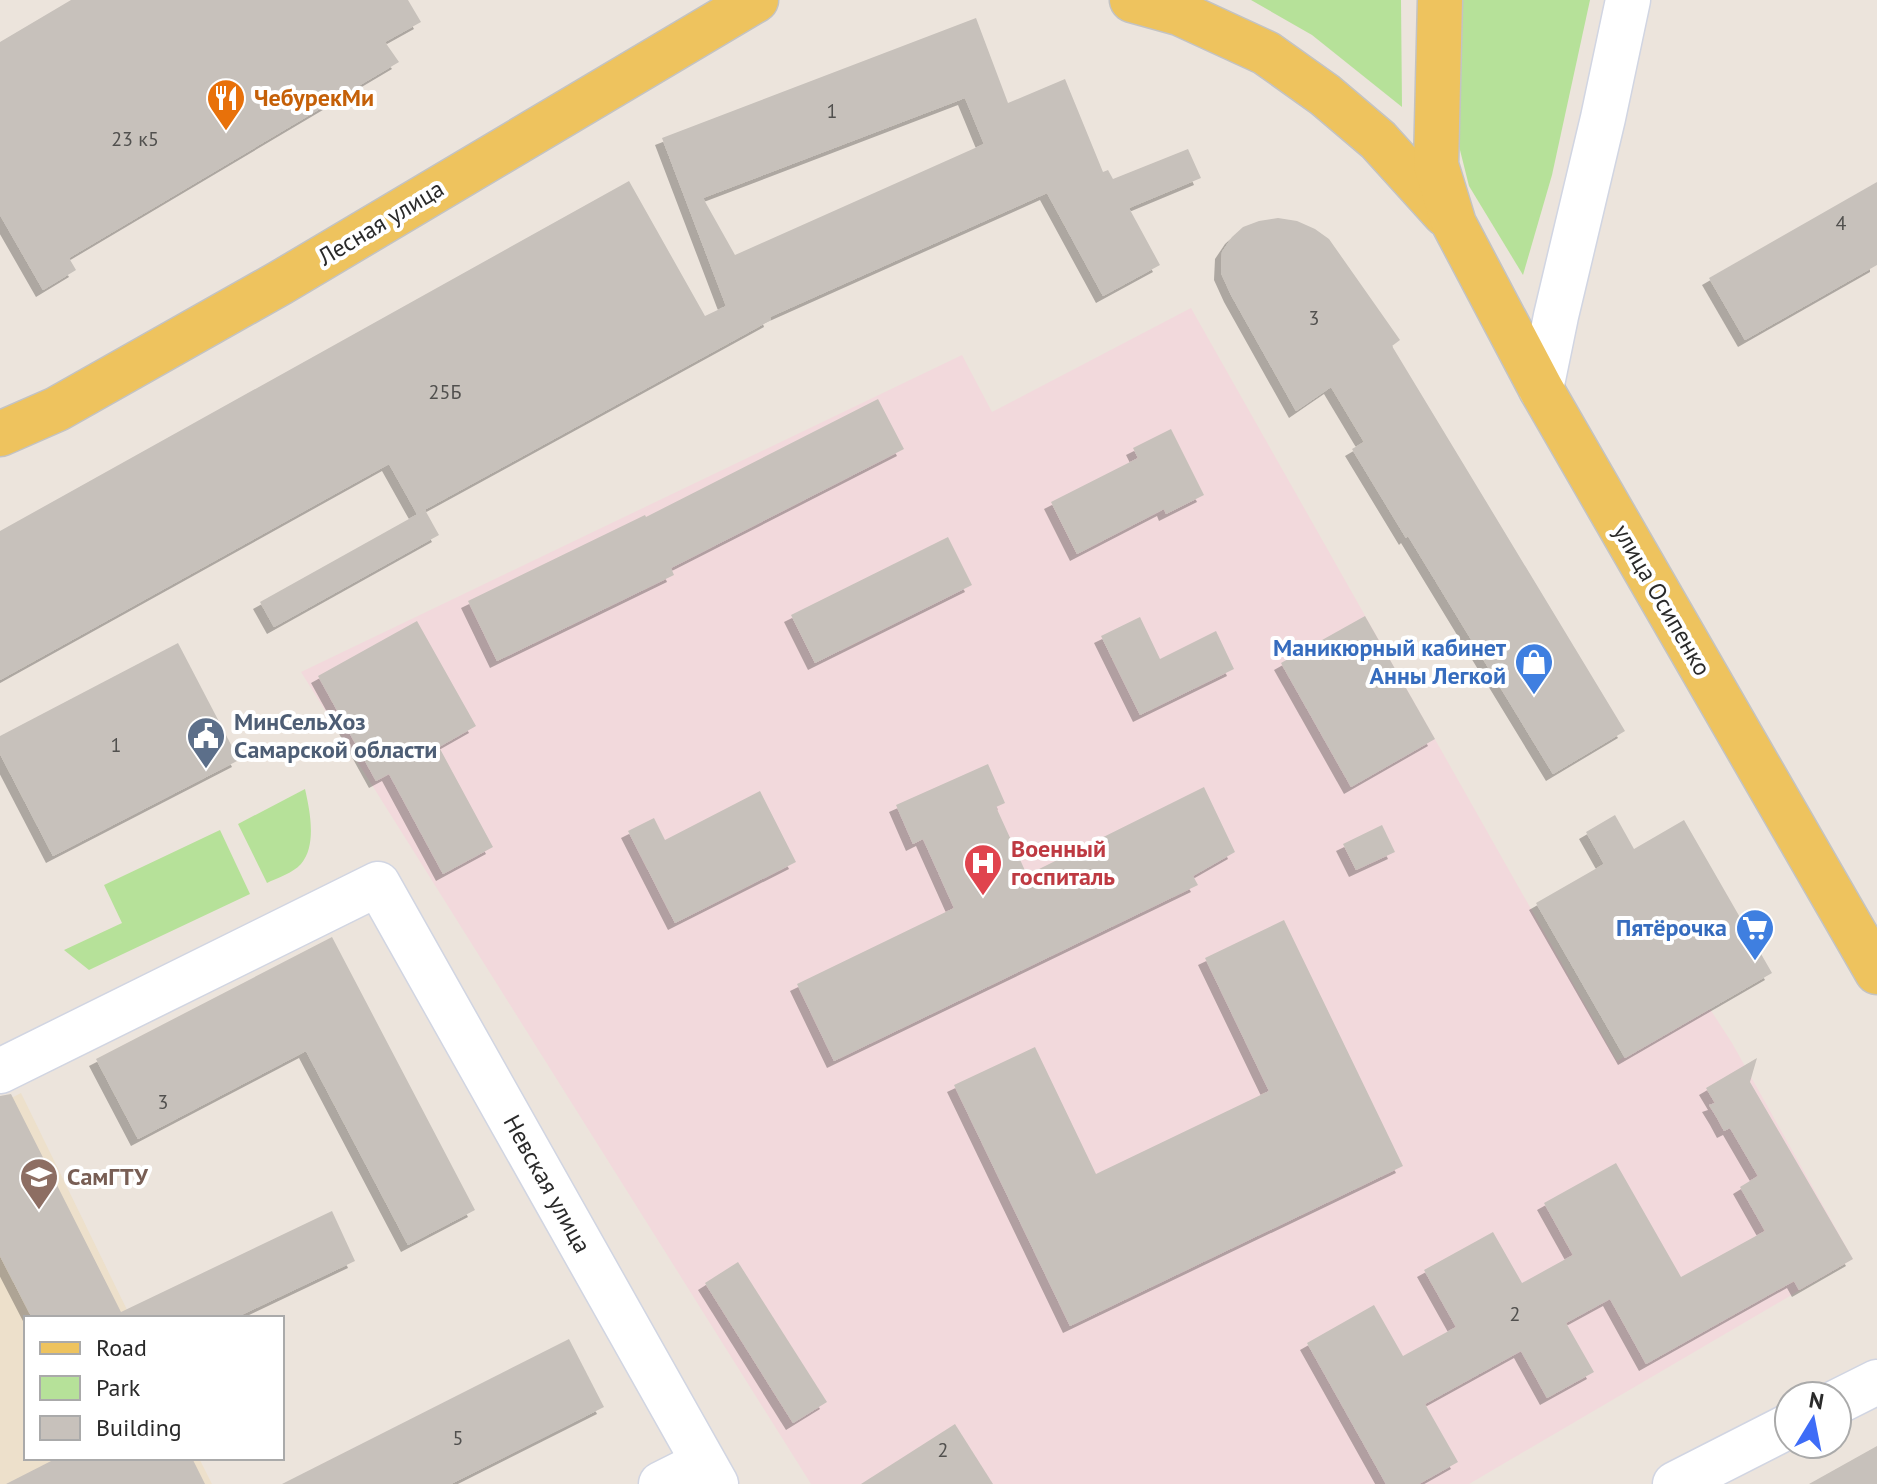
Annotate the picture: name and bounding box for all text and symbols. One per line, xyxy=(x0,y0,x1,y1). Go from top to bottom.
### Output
restaurant icon: ЧебурекМи xyxy=(205,77,247,132)
place label: ЧебурекМи xyxy=(254,82,374,113)
house number: 1 xyxy=(827,98,837,124)
house number: 23 к5 xyxy=(111,126,159,152)
street label: Лесная улица xyxy=(311,173,449,273)
house number: 4 xyxy=(1836,210,1847,236)
house number: 3 xyxy=(1309,305,1319,331)
house number: 25Б xyxy=(429,379,461,405)
street label: улица Осипенко xyxy=(1607,518,1718,681)
place label: Маникюрный кабинет Анны Легкой xyxy=(1273,632,1507,691)
shop icon: Маникюрный кабинет Анны Легкой xyxy=(1513,641,1555,696)
place label: МинСельХоз Самарской области xyxy=(234,706,437,765)
public building icon: МинСельХоз Самарской области xyxy=(185,715,227,770)
house number: 1 xyxy=(111,732,121,758)
place label: Военный госпиталь xyxy=(1011,833,1115,892)
hospital icon: Военный госпиталь xyxy=(962,842,1004,897)
supermarket icon: Пятёрочка xyxy=(1734,907,1776,962)
place label: Пятёрочка xyxy=(1616,912,1727,943)
house number: 3 xyxy=(158,1089,168,1115)
street label: Невская улица xyxy=(497,1109,598,1258)
school or university icon: СамГТУ xyxy=(18,1156,60,1211)
place label: СамГТУ xyxy=(67,1161,148,1192)
house number: 2 xyxy=(1510,1301,1520,1327)
legend xyxy=(24,1316,284,1460)
text: Road xyxy=(96,1332,147,1363)
text: Park xyxy=(96,1372,141,1403)
north arrow xyxy=(1773,1380,1853,1460)
text: N xyxy=(1807,1385,1826,1415)
text: Building xyxy=(96,1412,182,1443)
house number: 5 xyxy=(453,1425,463,1451)
house number: 2 xyxy=(938,1437,948,1463)

